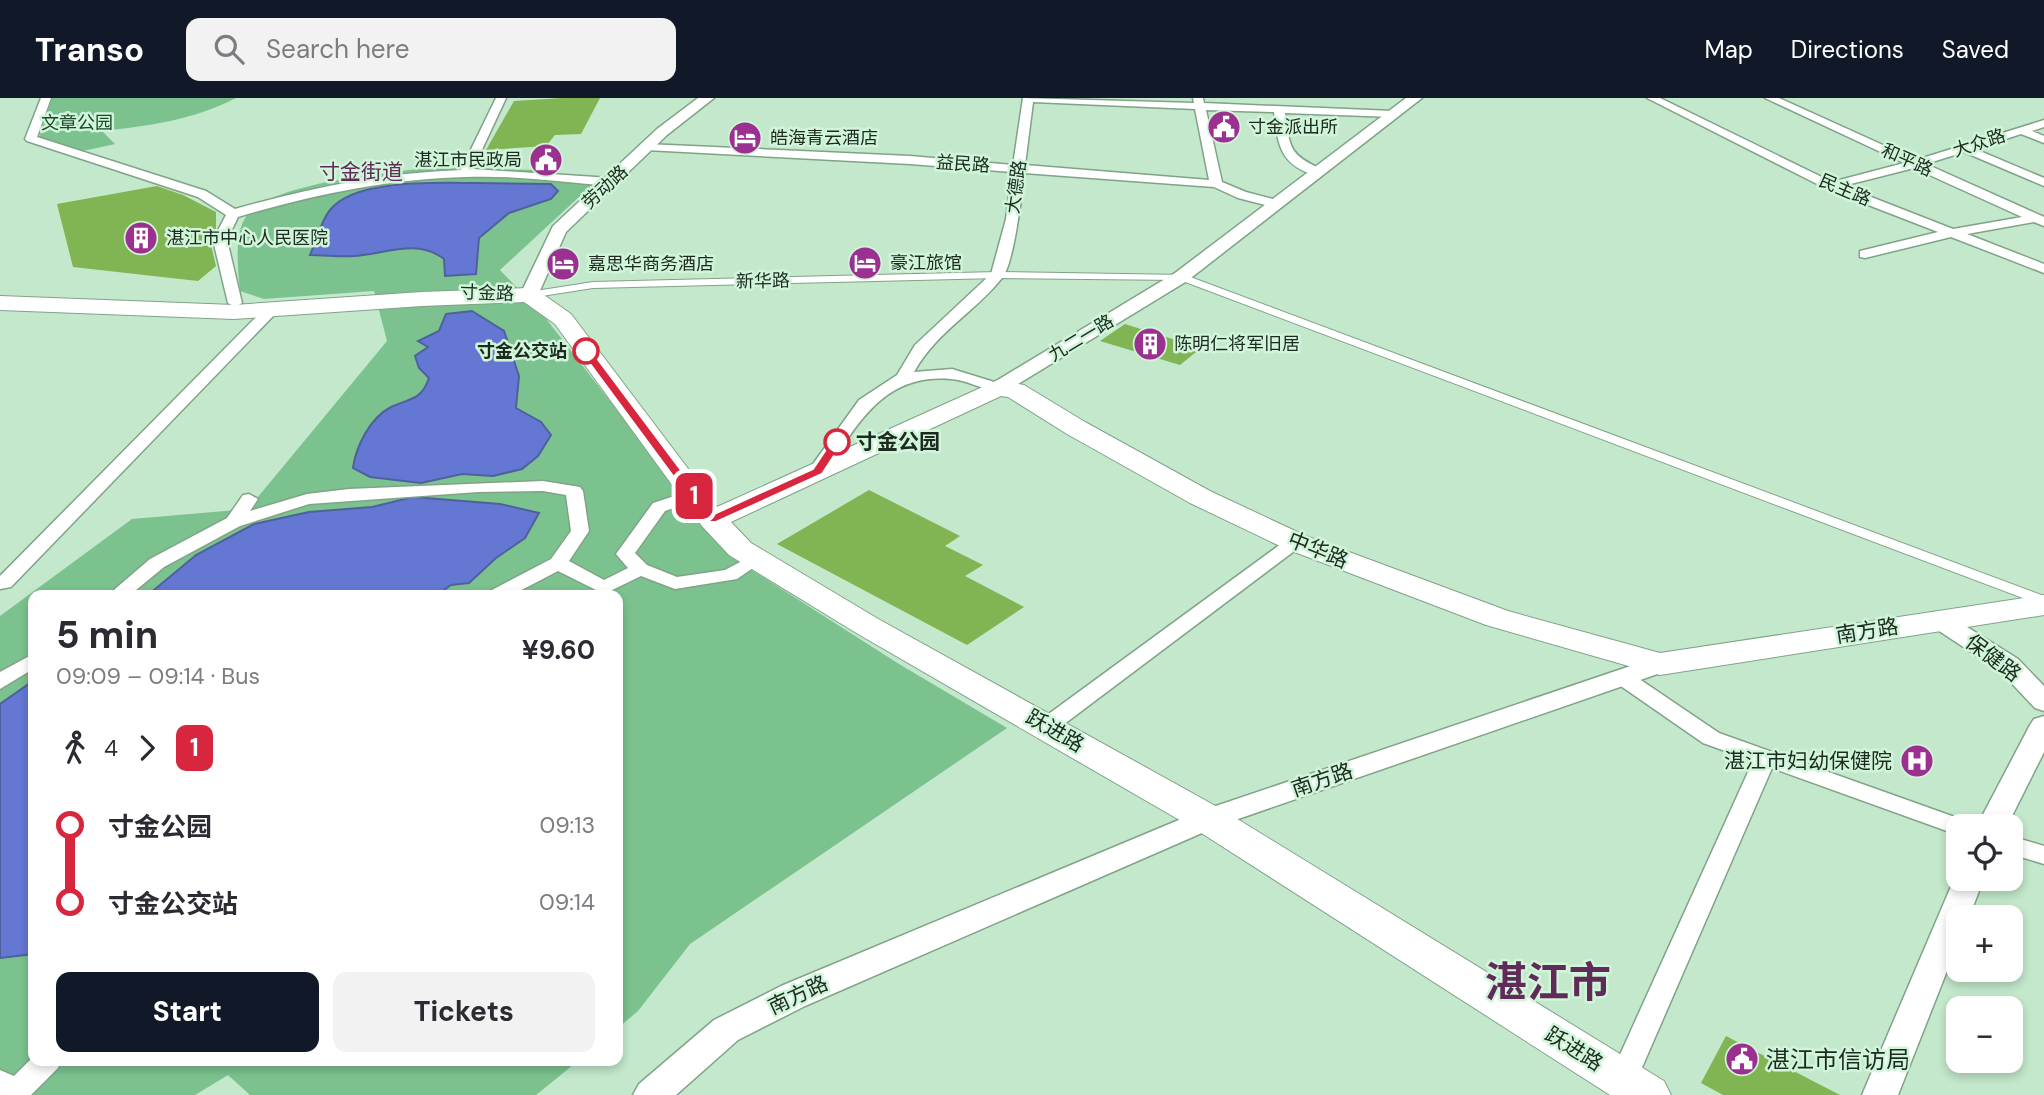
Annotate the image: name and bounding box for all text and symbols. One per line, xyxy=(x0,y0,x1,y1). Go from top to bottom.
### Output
search box xyxy=(186,18,676,81)
text: Transo xyxy=(35,28,144,71)
icon: search xyxy=(210,30,248,68)
text: Search here xyxy=(266,32,410,66)
text: Map xyxy=(1705,34,1753,65)
text: Directions xyxy=(1791,34,1904,65)
text: Saved xyxy=(1942,34,2009,65)
public building icon: 寸金派出所 xyxy=(1205,108,1243,146)
park label: 文章公园 xyxy=(41,111,113,135)
place label: 寸金派出所 xyxy=(1248,115,1338,139)
hotel icon: 皓海青云酒店 xyxy=(726,119,764,157)
street label: 大众路 xyxy=(1950,123,2008,163)
place label: 皓海青云酒店 xyxy=(770,126,878,150)
street label: 和平路 xyxy=(1877,138,1937,182)
public building icon: 湛江市民政局 xyxy=(527,141,565,179)
place label: 湛江市民政局 xyxy=(414,148,522,172)
street label: 益民路 xyxy=(935,150,991,178)
district label: 寸金街道 xyxy=(319,158,403,186)
street label: 大德路 xyxy=(1000,159,1032,215)
street label: 劳动路 xyxy=(577,160,633,214)
street label: 民主路 xyxy=(1815,168,1875,212)
building icon: 湛江市中心人民医院 xyxy=(122,219,160,257)
place label: 湛江市中心人民医院 xyxy=(166,226,328,250)
hotel icon: 豪江旅馆 xyxy=(846,244,884,282)
hotel icon: 嘉思华商务酒店 xyxy=(544,245,582,283)
place label: 豪江旅馆 xyxy=(890,251,962,275)
place label: 嘉思华商务酒店 xyxy=(588,252,714,276)
street label: 新华路 xyxy=(736,269,790,293)
street label: 寸金路 xyxy=(460,280,514,306)
street label: 九二一路 xyxy=(1044,309,1118,367)
building icon: 陈明仁将军旧居 xyxy=(1131,325,1169,363)
place label: 陈明仁将军旧居 xyxy=(1174,332,1300,356)
marker: 寸金公交站 xyxy=(573,338,599,364)
place label: 寸金公交站 xyxy=(477,339,567,363)
place label: 寸金公园 xyxy=(856,428,940,456)
marker: 寸金公园 xyxy=(824,429,850,455)
line badge: 1 xyxy=(671,473,717,519)
text: 1 xyxy=(690,480,698,511)
street label: 中华路 xyxy=(1284,525,1352,575)
text: 5 min xyxy=(56,610,158,660)
street label: 南方路 xyxy=(1834,612,1900,650)
street label: 保健路 xyxy=(1959,628,2027,688)
text: ¥9.60 xyxy=(522,633,595,667)
text: 09:09 – 09:14 · Bus xyxy=(56,661,260,691)
street label: 跃进路 xyxy=(1021,703,1089,759)
icon: walk xyxy=(56,729,94,767)
icon: forward xyxy=(128,729,166,767)
text: 1 xyxy=(190,732,199,763)
text: 4 xyxy=(104,733,118,763)
hospital icon: 湛江市妇幼保健院 xyxy=(1898,742,1936,780)
place label: 湛江市妇幼保健院 xyxy=(1724,747,1892,775)
street label: 南方路 xyxy=(1288,757,1356,803)
text: 寸金公园 xyxy=(108,810,212,844)
text: 09:13 xyxy=(539,810,595,840)
map controls xyxy=(1946,814,2023,1073)
button: locate xyxy=(1946,814,2023,891)
text: 寸金公交站 xyxy=(108,887,238,921)
text: 09:14 xyxy=(539,887,595,917)
button: + xyxy=(1946,905,2023,982)
district label: 湛江市 xyxy=(1485,955,1611,1010)
street label: 南方路 xyxy=(764,969,832,1021)
button: Start xyxy=(56,972,319,1052)
button: Tickets xyxy=(333,972,595,1052)
button: − xyxy=(1946,996,2023,1073)
street label: 跃进路 xyxy=(1540,1020,1608,1078)
public building icon: 湛江市信访局 xyxy=(1723,1040,1761,1078)
place label: 湛江市信访局 xyxy=(1766,1044,1910,1075)

